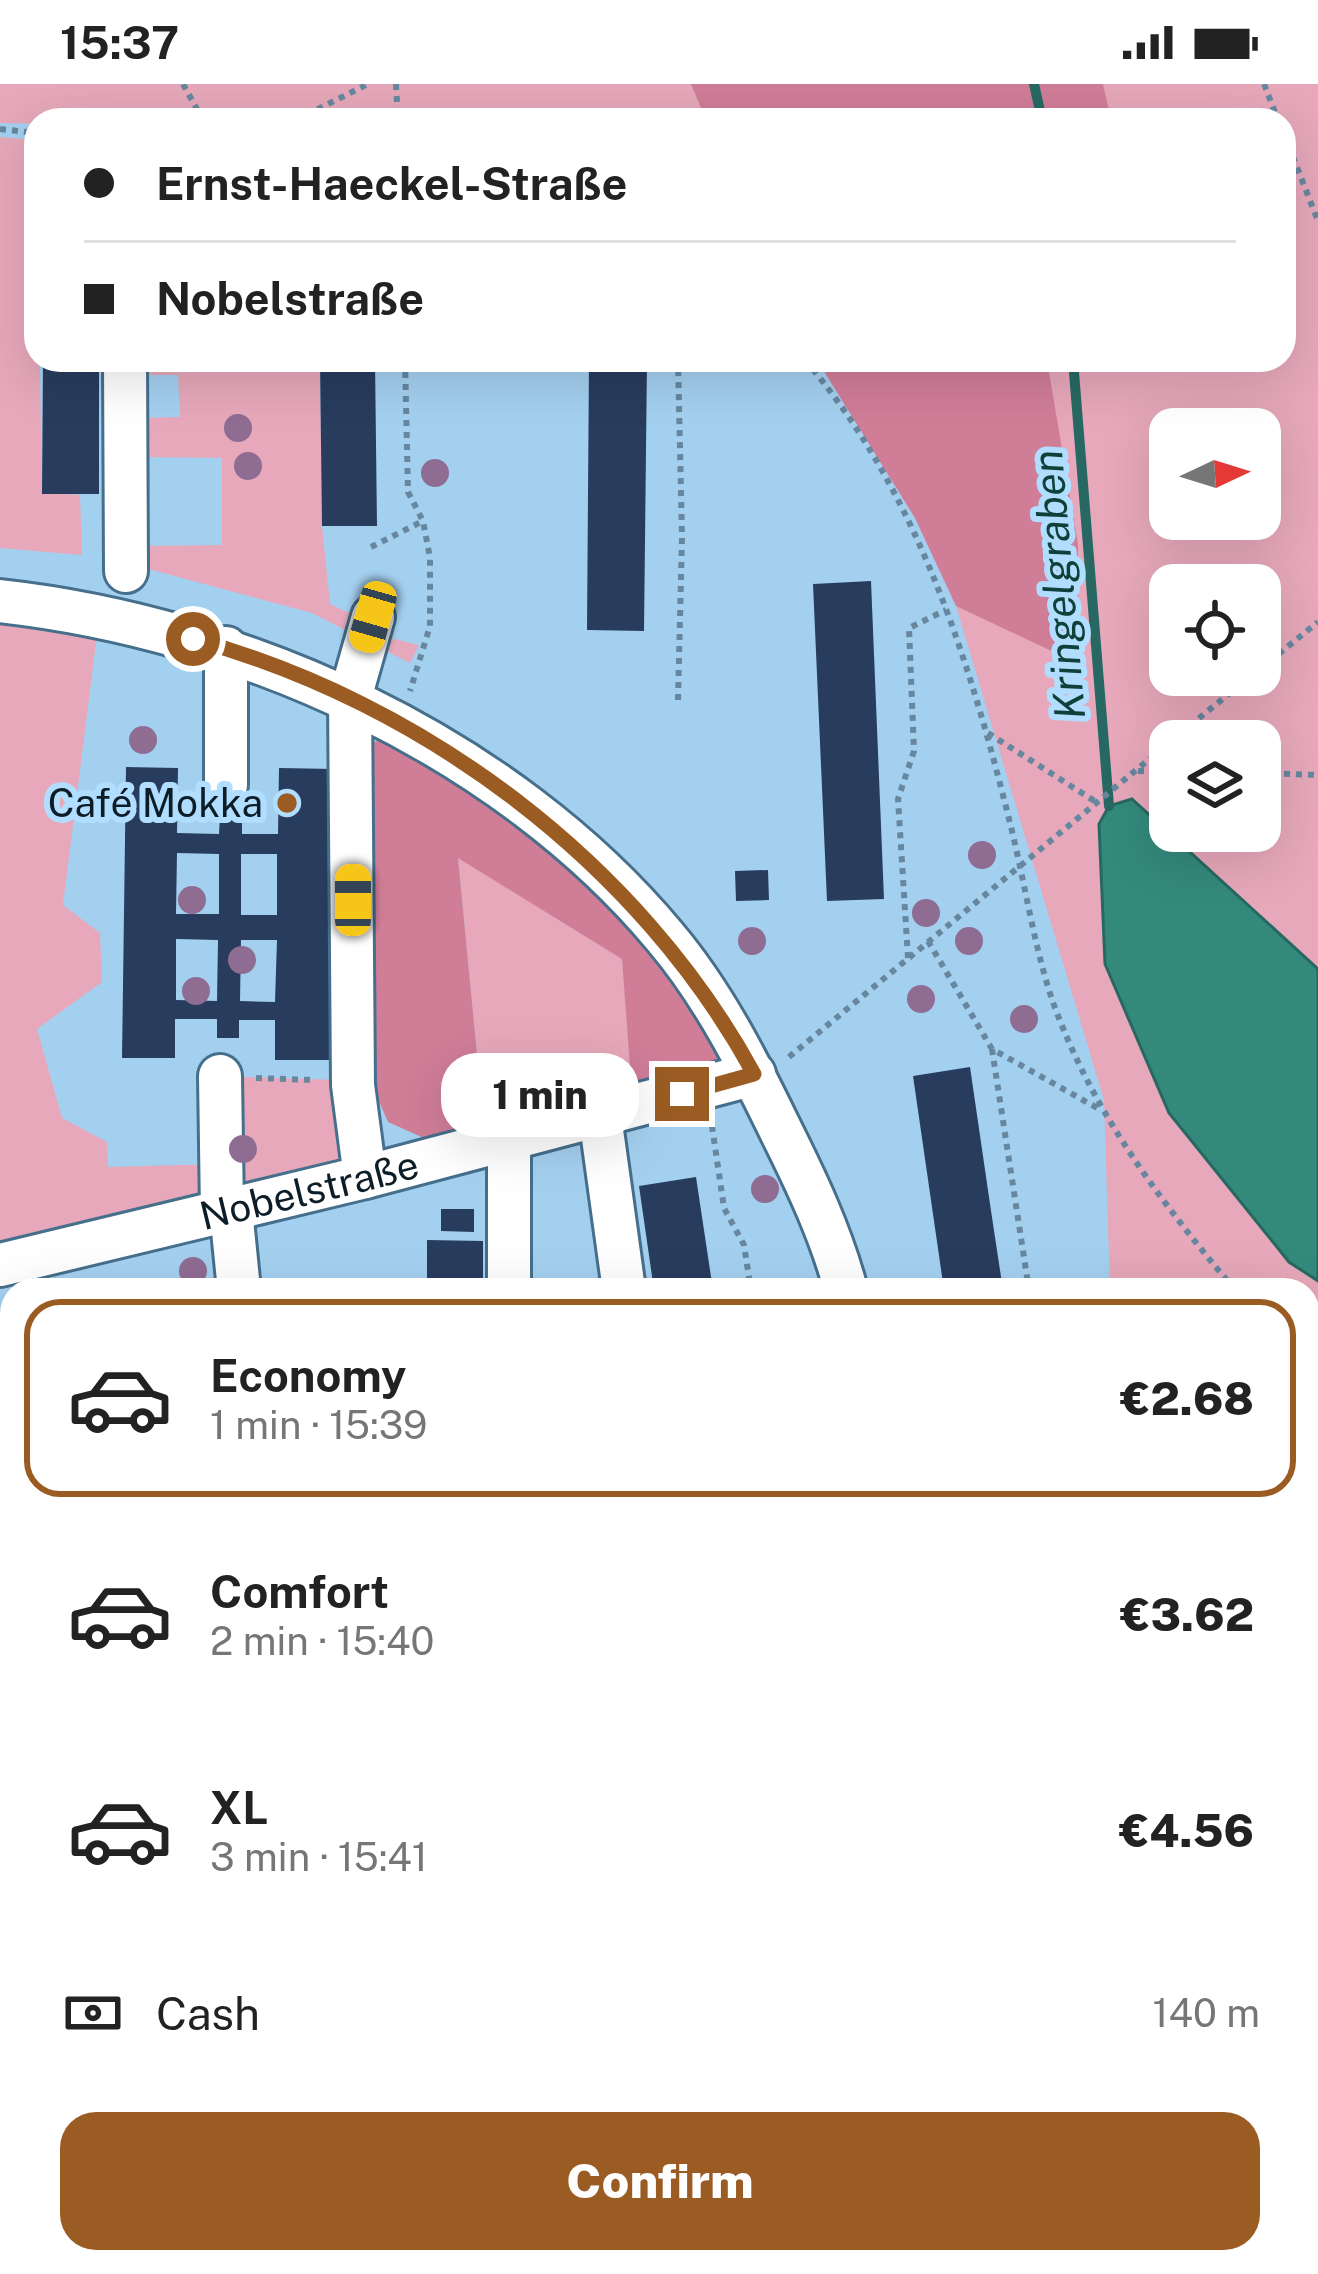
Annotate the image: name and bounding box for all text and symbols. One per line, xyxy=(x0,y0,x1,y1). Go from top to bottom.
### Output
text: 15:37 xyxy=(60,16,179,69)
text: Ernst-Haeckel-Straße xyxy=(156,157,628,210)
text: Nobelstraße xyxy=(156,272,424,325)
north arrow xyxy=(1149,408,1281,540)
map controls xyxy=(1149,408,1281,852)
water label: Kringelgraben xyxy=(1022,448,1094,722)
button: locate xyxy=(1149,564,1281,696)
car xyxy=(346,577,400,657)
route start xyxy=(166,612,220,666)
button: layers xyxy=(1149,720,1281,852)
place label: Café Mokka xyxy=(48,780,263,826)
marker: Café Mokka xyxy=(274,790,300,816)
car xyxy=(335,864,371,936)
callout: 1 min xyxy=(442,1052,640,1136)
route end xyxy=(655,1067,709,1121)
text: 1 min xyxy=(492,1072,588,1118)
street label: Nobelstraße xyxy=(195,1141,423,1239)
icon: car xyxy=(66,1344,174,1452)
text: Economy xyxy=(210,1349,406,1402)
text: €2.68 xyxy=(1120,1372,1254,1425)
text: 1 min · 15:39 xyxy=(210,1402,427,1448)
icon: car xyxy=(66,1560,174,1668)
text: Comfort xyxy=(210,1565,389,1618)
text: €3.62 xyxy=(1120,1588,1254,1641)
text: 2 min · 15:40 xyxy=(210,1618,434,1664)
icon: car xyxy=(66,1776,174,1884)
text: XL xyxy=(210,1781,268,1834)
text: €4.56 xyxy=(1119,1804,1254,1857)
text: 3 min · 15:41 xyxy=(210,1834,428,1880)
icon: cash xyxy=(60,1980,126,2046)
text: Cash xyxy=(156,1987,260,2040)
text: 140 m xyxy=(1153,1990,1260,2036)
button: Confirm xyxy=(60,2112,1260,2250)

